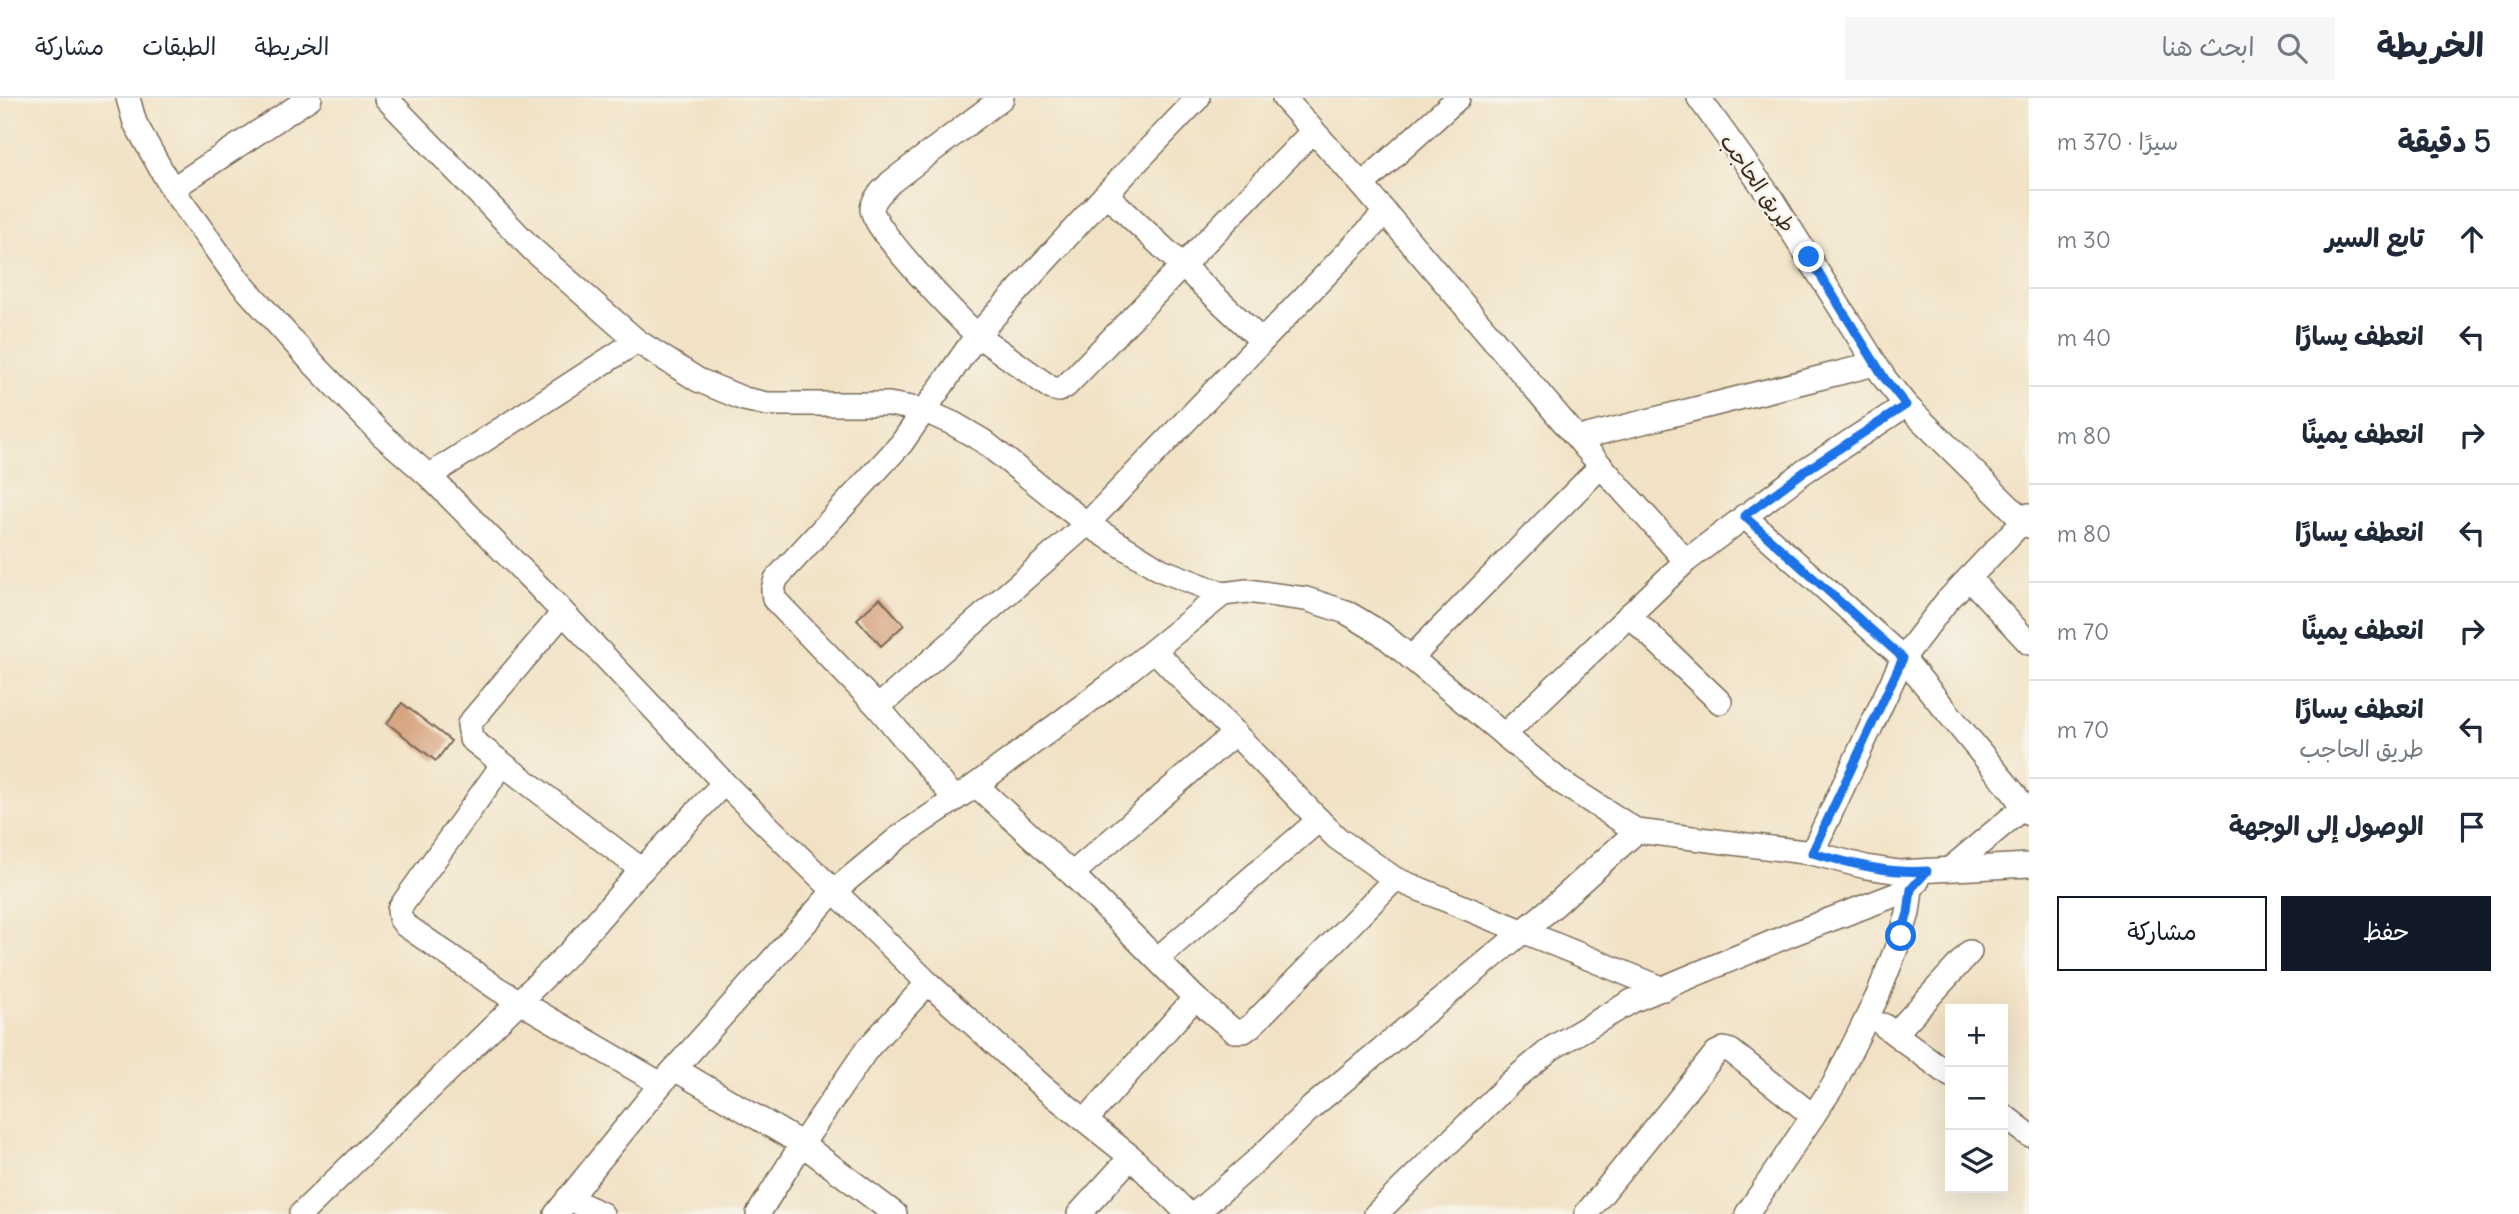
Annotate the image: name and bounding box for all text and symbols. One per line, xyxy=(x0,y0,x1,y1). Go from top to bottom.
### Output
search box xyxy=(1845,17,2335,80)
text: الخريطة xyxy=(2377,24,2484,66)
icon: search xyxy=(2273,29,2311,67)
text: ابحث هنا xyxy=(2161,30,2255,63)
text: مشاركة xyxy=(35,31,104,61)
text: الطبقات xyxy=(142,31,217,61)
text: الخريطة xyxy=(255,31,329,61)
text: 5 دقيقة xyxy=(2397,122,2491,160)
text: سيرًا · 370 m xyxy=(2057,127,2178,156)
street label: طريق الحاجب xyxy=(1714,129,1802,237)
icon: ahead xyxy=(2453,220,2491,258)
text: تابع السير xyxy=(2325,221,2424,254)
text: 30 m xyxy=(2057,225,2111,254)
route end xyxy=(1793,241,1824,272)
icon: left xyxy=(2453,318,2491,356)
text: انعطف يسارًا xyxy=(2295,319,2424,352)
text: 40 m xyxy=(2057,323,2111,352)
icon: right xyxy=(2453,416,2491,454)
text: انعطف يمينًا xyxy=(2302,417,2424,450)
text: 80 m xyxy=(2057,421,2111,450)
icon: left xyxy=(2453,514,2491,552)
text: انعطف يسارًا xyxy=(2295,515,2424,548)
text: 80 m xyxy=(2057,519,2111,548)
icon: right xyxy=(2453,612,2491,650)
text: انعطف يمينًا xyxy=(2302,613,2424,646)
text: 70 m xyxy=(2057,617,2109,646)
text: انعطف يسارًا xyxy=(2295,692,2424,725)
icon: left xyxy=(2453,710,2491,748)
text: 70 m xyxy=(2057,715,2109,744)
text: طريق الحاجب xyxy=(2299,734,2424,763)
icon: arrive xyxy=(2453,808,2491,846)
text: الوصول إلى الوجهة xyxy=(2229,809,2424,842)
button: مشاركة xyxy=(2057,896,2267,971)
button: حفظ xyxy=(2281,896,2491,971)
route start xyxy=(1885,920,1916,951)
map controls xyxy=(1945,1004,2008,1193)
button: + xyxy=(1945,1004,2008,1067)
button: − xyxy=(1945,1067,2008,1130)
button: layers xyxy=(1945,1130,2008,1193)

